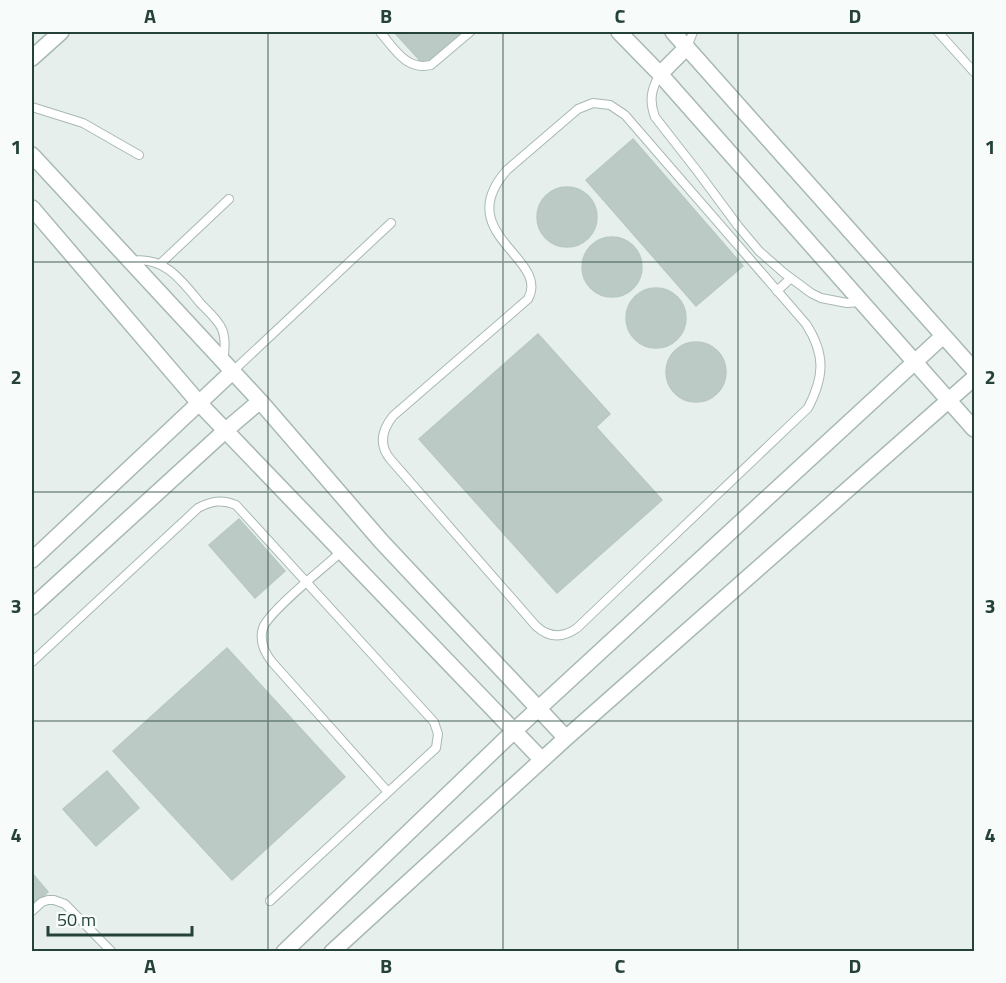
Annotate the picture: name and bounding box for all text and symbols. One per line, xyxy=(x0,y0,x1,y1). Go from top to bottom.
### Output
text: A xyxy=(144,0,156,31)
text: B xyxy=(380,0,392,31)
text: C xyxy=(615,0,626,31)
text: D xyxy=(849,0,861,31)
text: 1 xyxy=(10,131,22,162)
text: 1 xyxy=(984,131,996,162)
text: 2 xyxy=(10,361,22,392)
text: 2 xyxy=(984,361,996,392)
text: 3 xyxy=(10,590,22,621)
text: 3 xyxy=(984,590,996,621)
text: 4 xyxy=(10,819,22,850)
text: 4 xyxy=(984,819,996,850)
scale bar xyxy=(48,899,192,937)
text: 50 m xyxy=(57,906,96,933)
text: A xyxy=(144,950,156,981)
text: B xyxy=(380,950,392,981)
text: C xyxy=(615,950,626,981)
text: D xyxy=(849,950,861,981)

